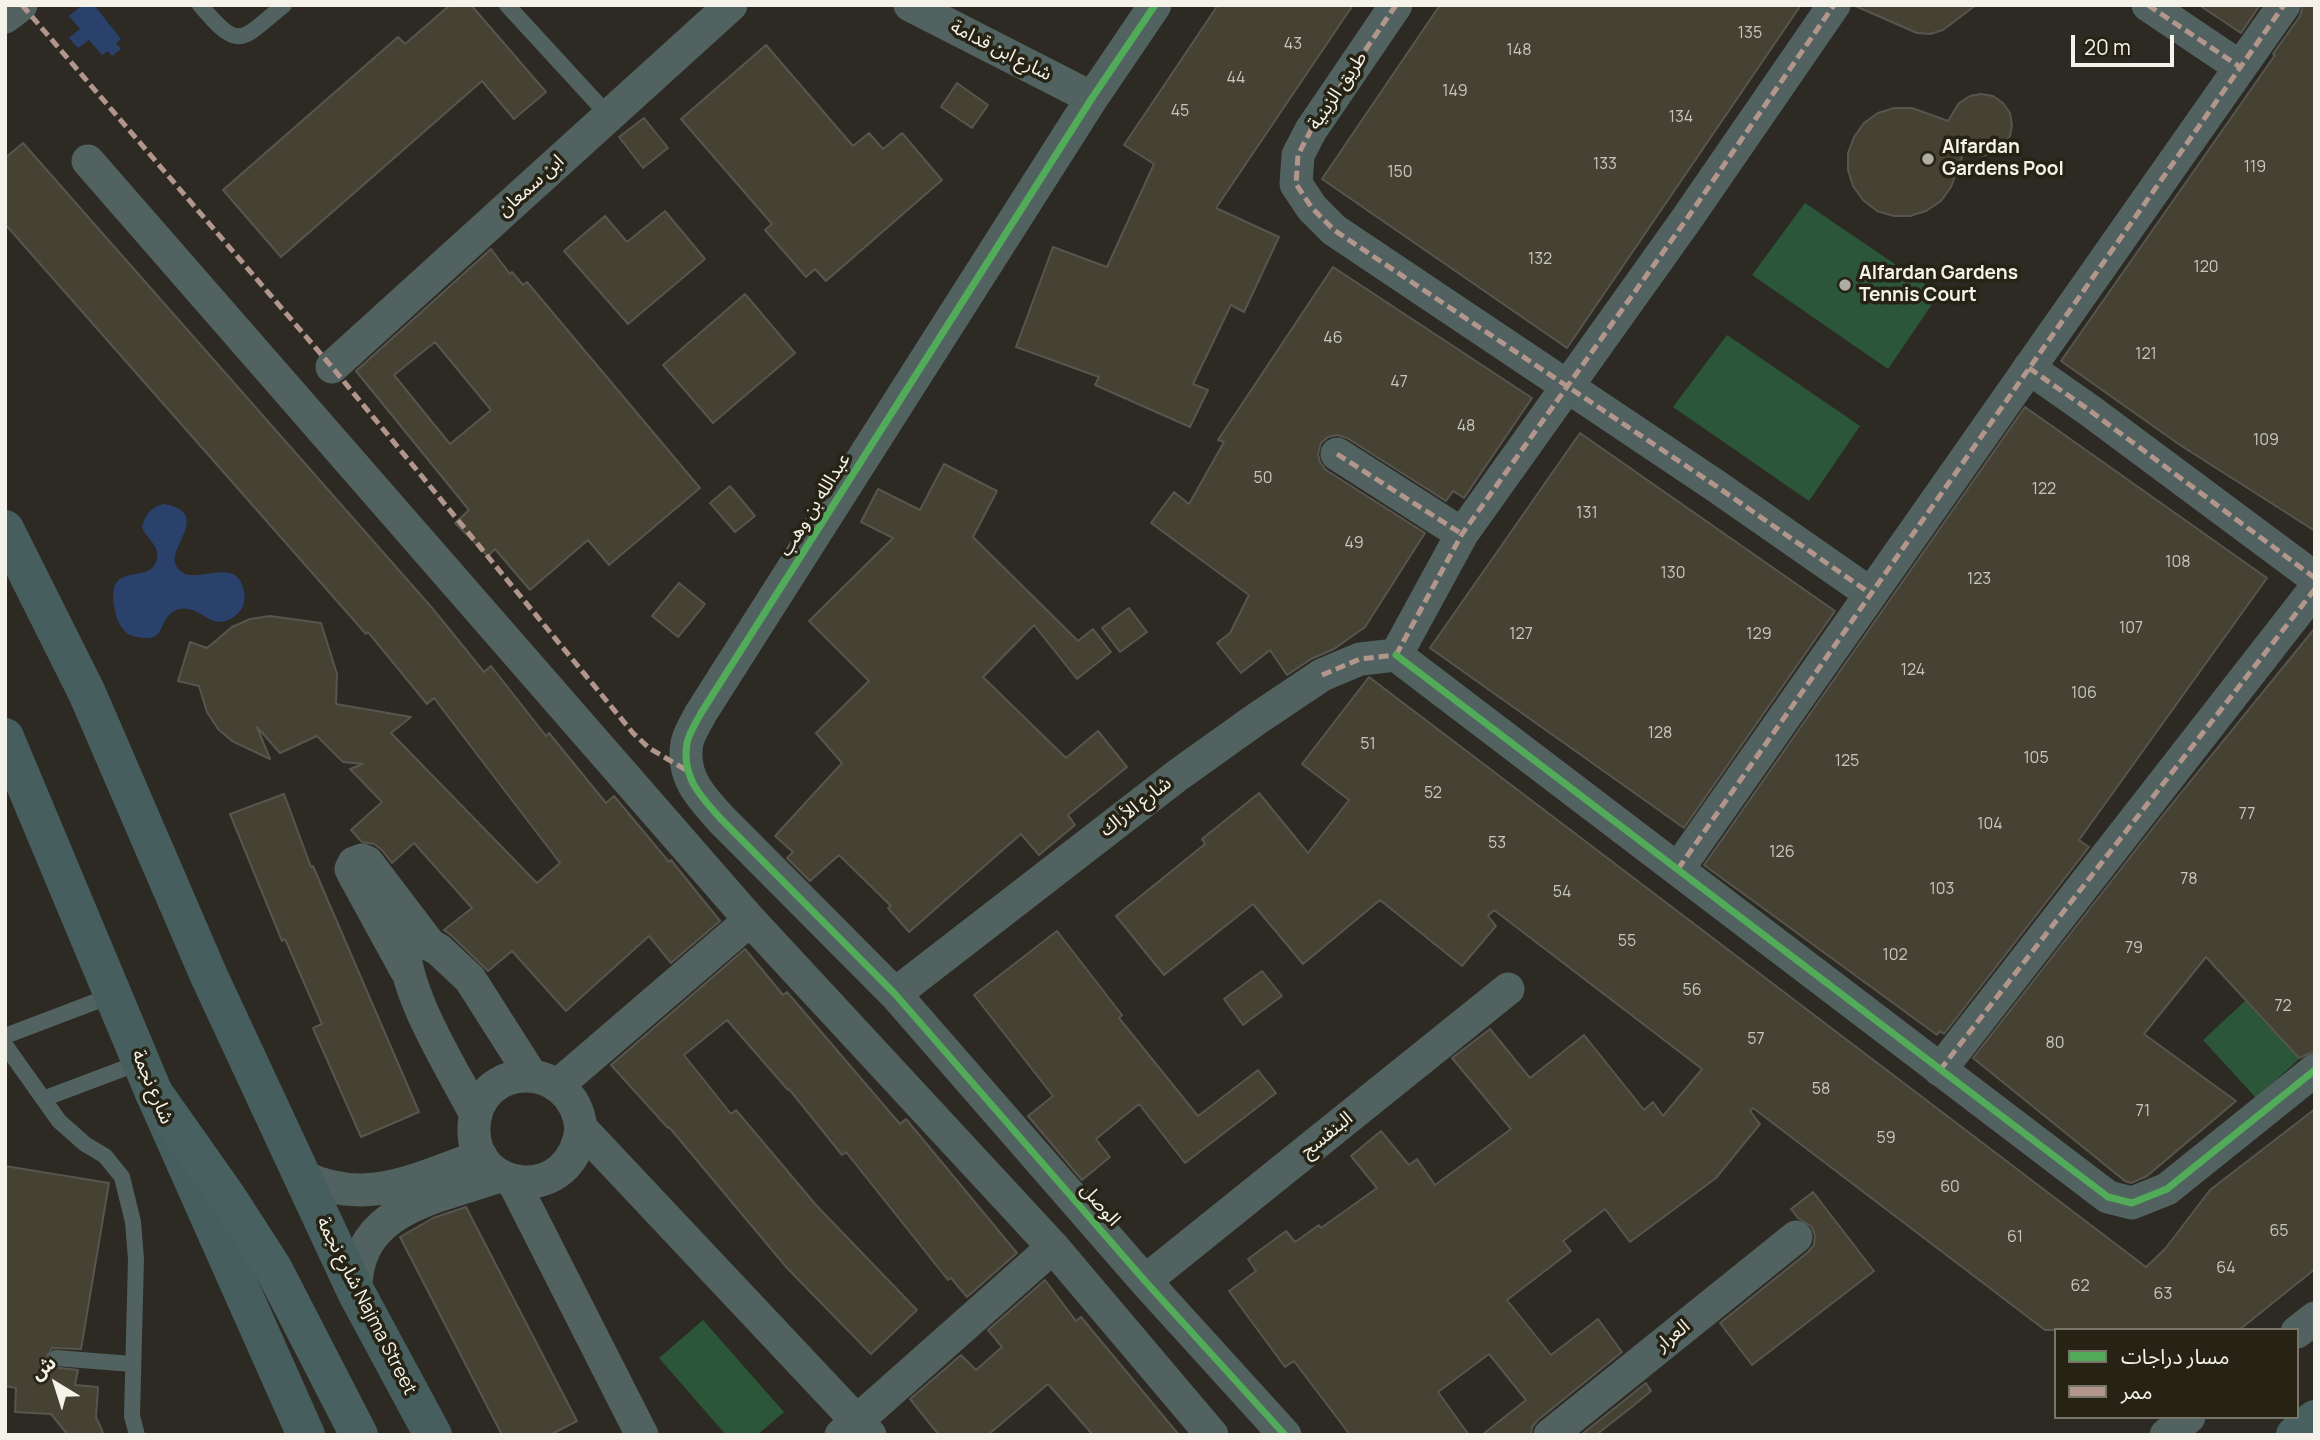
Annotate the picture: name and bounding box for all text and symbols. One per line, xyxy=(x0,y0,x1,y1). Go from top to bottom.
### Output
street label: شارع ابن قدامة xyxy=(947,16,1055,86)
scale bar xyxy=(2075,21,2178,65)
house number: 135 xyxy=(1738,24,1762,44)
text: 20 m xyxy=(2084,33,2131,61)
house number: 43 xyxy=(1284,35,1302,55)
house number: 148 xyxy=(1507,41,1531,61)
street label: طريق الزينية xyxy=(1304,47,1372,135)
house number: 44 xyxy=(1226,69,1246,89)
house number: 149 xyxy=(1442,82,1468,102)
house number: 45 xyxy=(1171,102,1189,122)
house number: 134 xyxy=(1669,108,1693,128)
place label: Alfardan Gardens Pool xyxy=(1942,137,2064,181)
street label: ابن سمعان xyxy=(493,150,569,222)
marker: Alfardan Gardens Pool xyxy=(1920,151,1936,167)
house number: 133 xyxy=(1593,155,1617,175)
house number: 119 xyxy=(2244,158,2266,178)
house number: 150 xyxy=(1387,163,1413,183)
house number: 132 xyxy=(1528,250,1552,270)
house number: 120 xyxy=(2193,258,2219,278)
place label: Alfardan Gardens Tennis Court xyxy=(1859,263,2018,307)
marker: Alfardan Gardens Tennis Court xyxy=(1837,277,1853,293)
house number: 46 xyxy=(1323,329,1343,349)
house number: 121 xyxy=(2135,345,2157,365)
house number: 47 xyxy=(1390,373,1408,393)
house number: 48 xyxy=(1457,417,1475,437)
house number: 109 xyxy=(2253,431,2279,451)
street label: عبدالله بن وهب xyxy=(774,449,856,561)
house number: 50 xyxy=(1254,469,1272,489)
house number: 122 xyxy=(2032,480,2056,500)
house number: 131 xyxy=(1576,504,1598,524)
house number: 49 xyxy=(1344,534,1364,554)
house number: 108 xyxy=(2165,553,2191,573)
house number: 130 xyxy=(1661,564,1685,584)
house number: 123 xyxy=(1967,570,1991,590)
house number: 107 xyxy=(2119,619,2143,639)
house number: 127 xyxy=(1509,625,1533,645)
house number: 129 xyxy=(1746,625,1772,645)
house number: 124 xyxy=(1901,661,1925,681)
house number: 106 xyxy=(2071,684,2097,704)
house number: 128 xyxy=(1648,724,1672,744)
house number: 51 xyxy=(1360,735,1376,755)
house number: 105 xyxy=(2023,749,2049,769)
house number: 125 xyxy=(1835,752,1859,772)
street label: شارع الأراك xyxy=(1096,772,1176,842)
house number: 52 xyxy=(1424,784,1442,804)
house number: 77 xyxy=(2239,805,2255,825)
house number: 104 xyxy=(1977,815,2003,835)
house number: 53 xyxy=(1488,834,1506,854)
house number: 126 xyxy=(1769,843,1795,863)
house number: 78 xyxy=(2180,870,2198,890)
house number: 103 xyxy=(1930,880,1954,900)
house number: 54 xyxy=(1553,883,1571,903)
house number: 55 xyxy=(1618,932,1636,952)
house number: 79 xyxy=(2125,939,2143,959)
house number: 102 xyxy=(1882,946,1908,966)
house number: 56 xyxy=(1682,981,1702,1001)
house number: 72 xyxy=(2274,997,2292,1017)
house number: 57 xyxy=(1747,1030,1765,1050)
house number: 80 xyxy=(2045,1034,2065,1054)
street label: شارع نجمة xyxy=(126,1047,178,1127)
house number: 58 xyxy=(1812,1080,1830,1100)
house number: 71 xyxy=(2136,1102,2150,1122)
street label: البنفسج xyxy=(1296,1107,1358,1163)
house number: 59 xyxy=(1876,1129,1896,1149)
house number: 60 xyxy=(1940,1178,1960,1198)
street label: الوصل xyxy=(1075,1179,1125,1231)
street label: شارع نجمة Najma Street xyxy=(311,1213,421,1399)
house number: 65 xyxy=(2269,1222,2289,1242)
house number: 61 xyxy=(2007,1228,2023,1248)
house number: 64 xyxy=(2216,1259,2236,1279)
house number: 62 xyxy=(2070,1277,2090,1297)
house number: 63 xyxy=(2154,1285,2172,1305)
street label: العرار xyxy=(1651,1315,1695,1357)
legend xyxy=(2054,1328,2299,1419)
text: مسار دراجات xyxy=(2121,1342,2229,1370)
north arrow xyxy=(21,1349,91,1419)
text: ش xyxy=(25,1349,61,1386)
text: ممر xyxy=(2121,1377,2152,1405)

